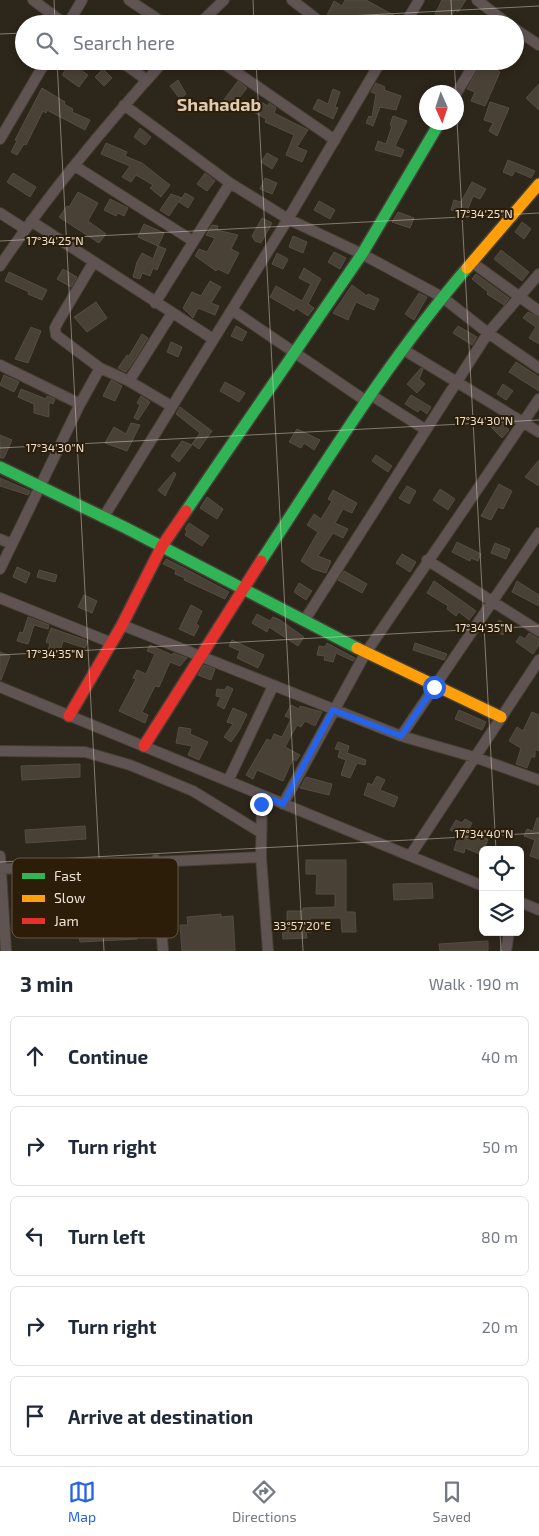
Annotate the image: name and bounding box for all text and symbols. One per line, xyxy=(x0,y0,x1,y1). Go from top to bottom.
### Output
search box xyxy=(15,15,524,70)
icon: search xyxy=(33,29,61,57)
text: Search here xyxy=(73,31,175,54)
north arrow xyxy=(419,85,464,130)
district label: Shahadab xyxy=(177,93,261,115)
text: 17°34'25"N xyxy=(455,206,513,220)
text: 17°34'25"N xyxy=(26,233,84,247)
text: 17°34'30"N xyxy=(455,413,513,427)
text: 17°34'30"N xyxy=(26,440,84,454)
text: 17°34'35"N xyxy=(455,620,513,634)
text: 17°34'35"N xyxy=(26,646,84,660)
route start xyxy=(423,676,446,699)
route end xyxy=(250,793,273,816)
text: 17°34'40"N xyxy=(455,826,513,840)
map controls xyxy=(479,846,524,936)
button: locate xyxy=(479,846,524,891)
legend xyxy=(12,858,178,938)
text: Fast xyxy=(54,867,81,884)
text: Slow xyxy=(54,889,86,906)
button: layers xyxy=(479,891,524,936)
text: Jam xyxy=(54,912,79,929)
text: 33°57'20"E xyxy=(273,918,331,932)
text: 3 min xyxy=(20,971,73,996)
text: Walk · 190 m xyxy=(429,974,519,993)
icon: ahead xyxy=(21,1042,49,1070)
text: Continue xyxy=(68,1045,148,1068)
text: 40 m xyxy=(481,1047,518,1066)
icon: right xyxy=(21,1132,49,1160)
text: Turn right xyxy=(68,1135,156,1158)
text: 50 m xyxy=(482,1137,518,1156)
icon: left xyxy=(21,1222,49,1250)
text: Turn left xyxy=(68,1225,145,1248)
text: 80 m xyxy=(481,1227,518,1246)
icon: right xyxy=(21,1312,49,1340)
text: Turn right xyxy=(68,1315,156,1338)
text: 20 m xyxy=(482,1317,518,1336)
icon: arrive xyxy=(21,1402,49,1430)
text: Arrive at destination xyxy=(68,1405,253,1428)
tab: Map xyxy=(68,1478,96,1525)
tab: Directions xyxy=(232,1478,297,1525)
tab: Saved xyxy=(433,1478,471,1525)

